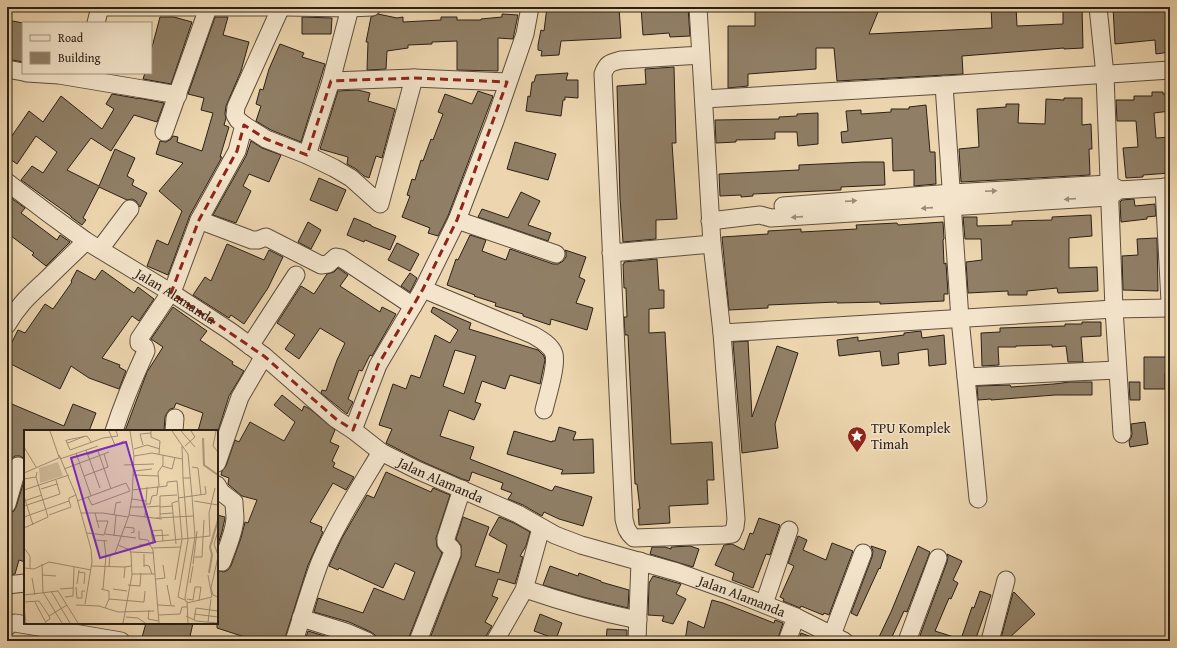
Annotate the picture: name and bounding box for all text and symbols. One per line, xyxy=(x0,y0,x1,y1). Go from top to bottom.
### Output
legend xyxy=(22,22,152,74)
text: Road xyxy=(58,29,84,46)
text: Building xyxy=(58,49,101,66)
one-way arrow xyxy=(985,187,997,194)
one-way arrow xyxy=(1064,196,1076,203)
one-way arrow xyxy=(845,197,857,204)
one-way arrow xyxy=(921,205,933,212)
one-way arrow xyxy=(791,213,803,220)
street label: Jalan Alamanda xyxy=(130,262,220,329)
place label: TPU Komplek Timah xyxy=(871,418,952,454)
place icon: TPU Komplek Timah xyxy=(846,425,868,453)
inset map xyxy=(24,430,218,624)
street label: Jalan Alamanda xyxy=(393,451,487,508)
street label: Jalan Alamanda xyxy=(694,570,789,622)

